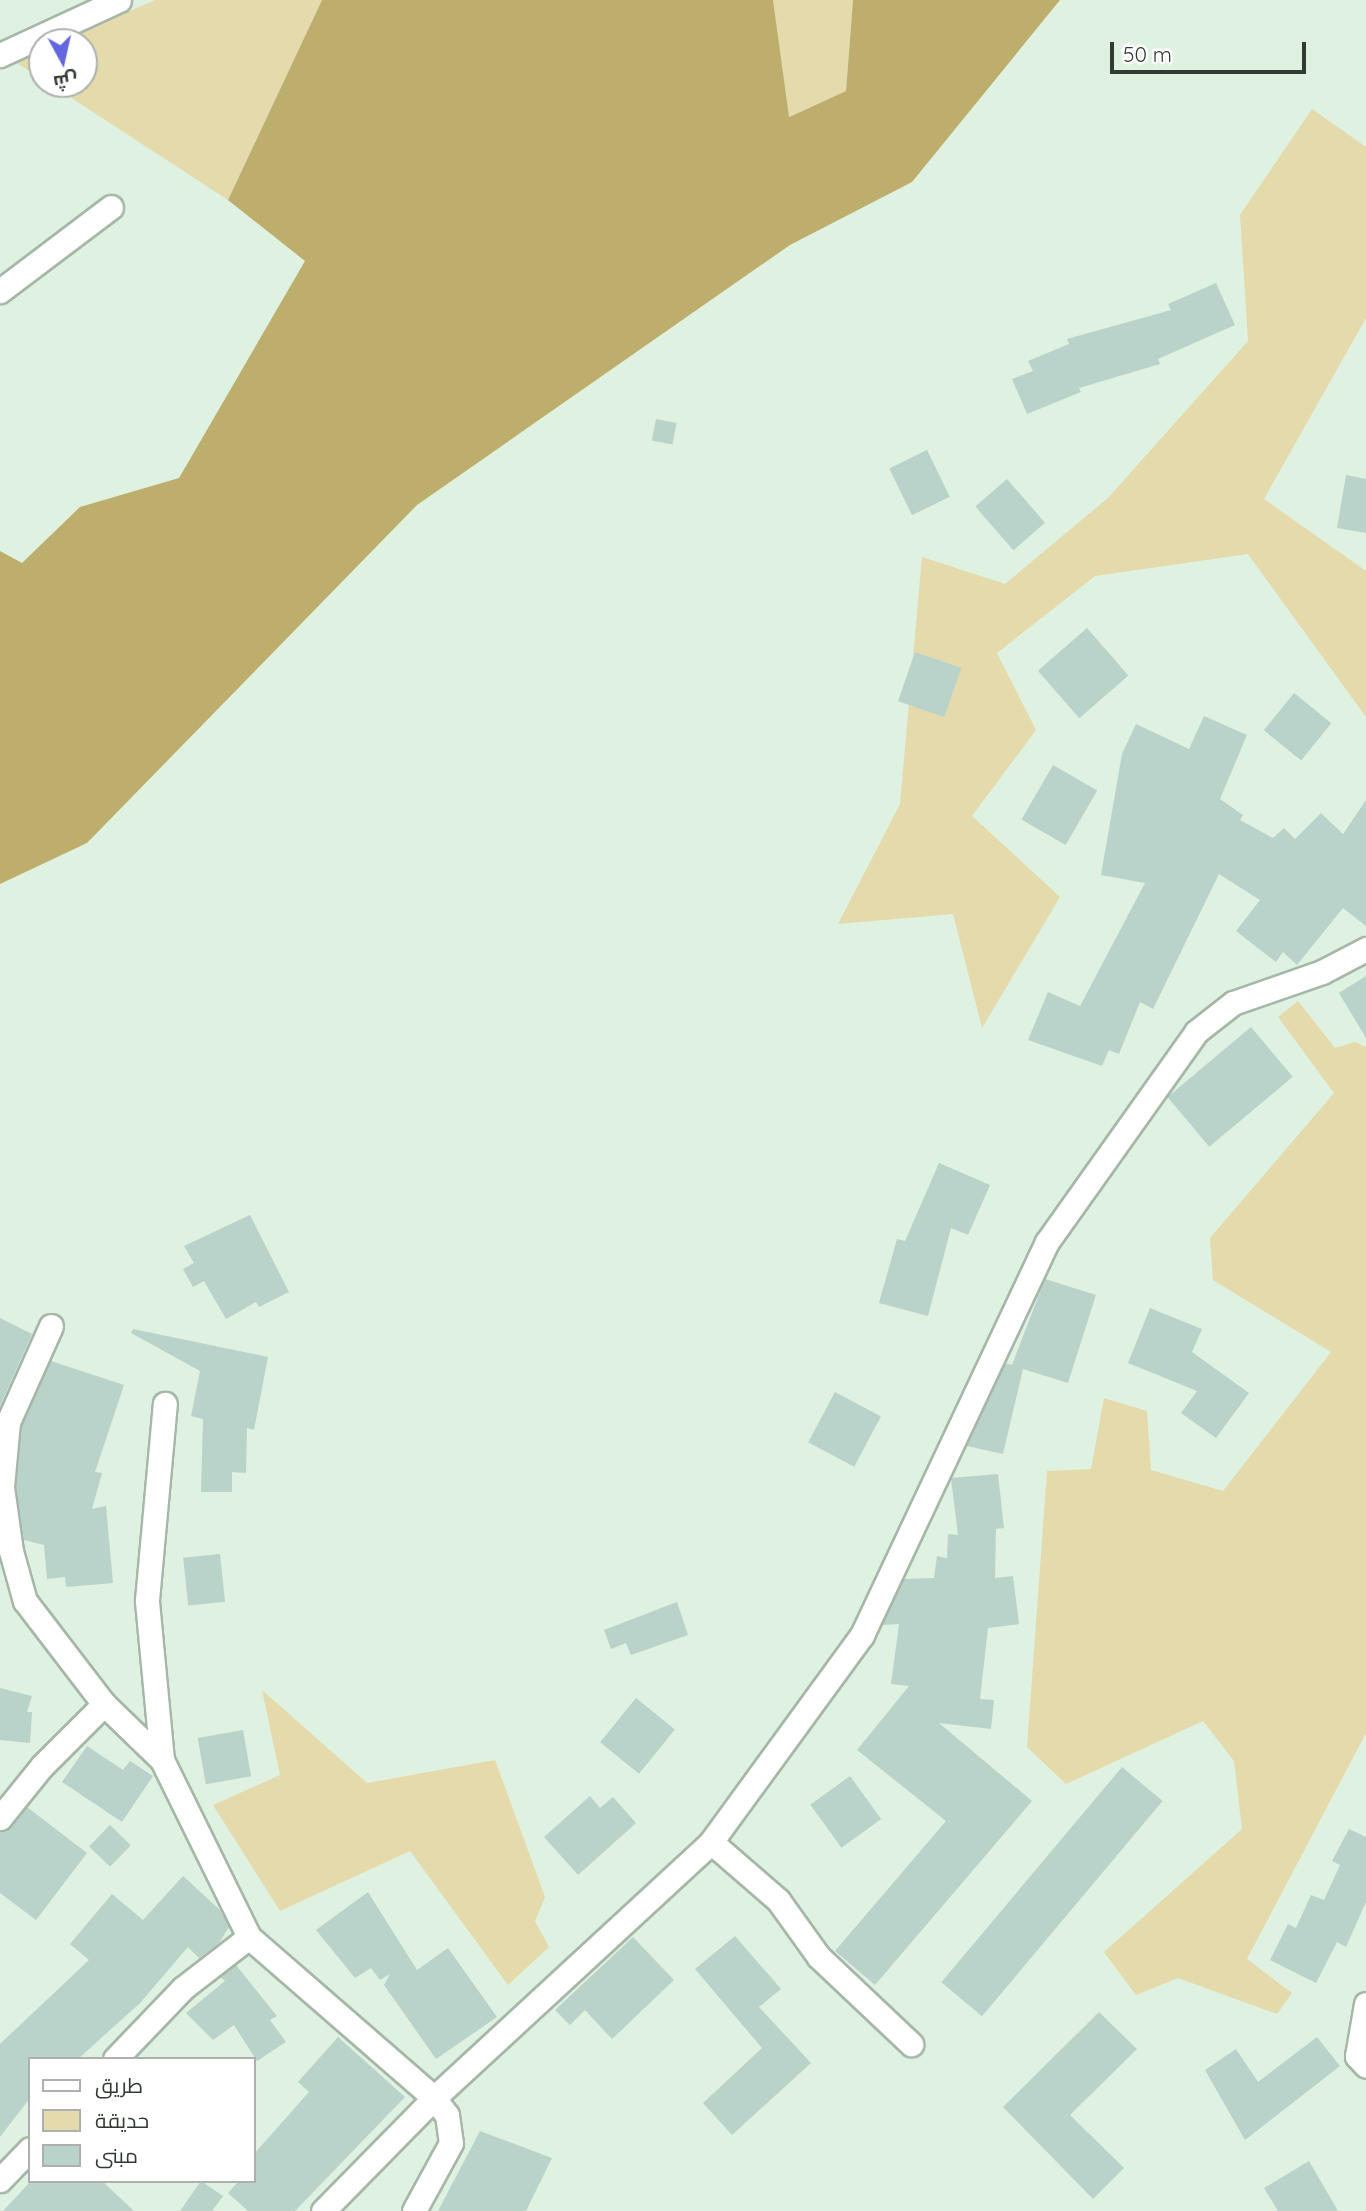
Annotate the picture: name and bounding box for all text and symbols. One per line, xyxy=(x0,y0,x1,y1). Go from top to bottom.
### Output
north arrow xyxy=(28,28,98,98)
scale bar xyxy=(1114,28,1310,72)
text: 50 m xyxy=(1123,41,1172,67)
text: ش xyxy=(52,68,79,95)
legend xyxy=(28,2057,256,2183)
text: طريق xyxy=(95,2072,143,2098)
text: حديقة xyxy=(95,2107,149,2133)
text: مبنى xyxy=(95,2142,138,2168)

